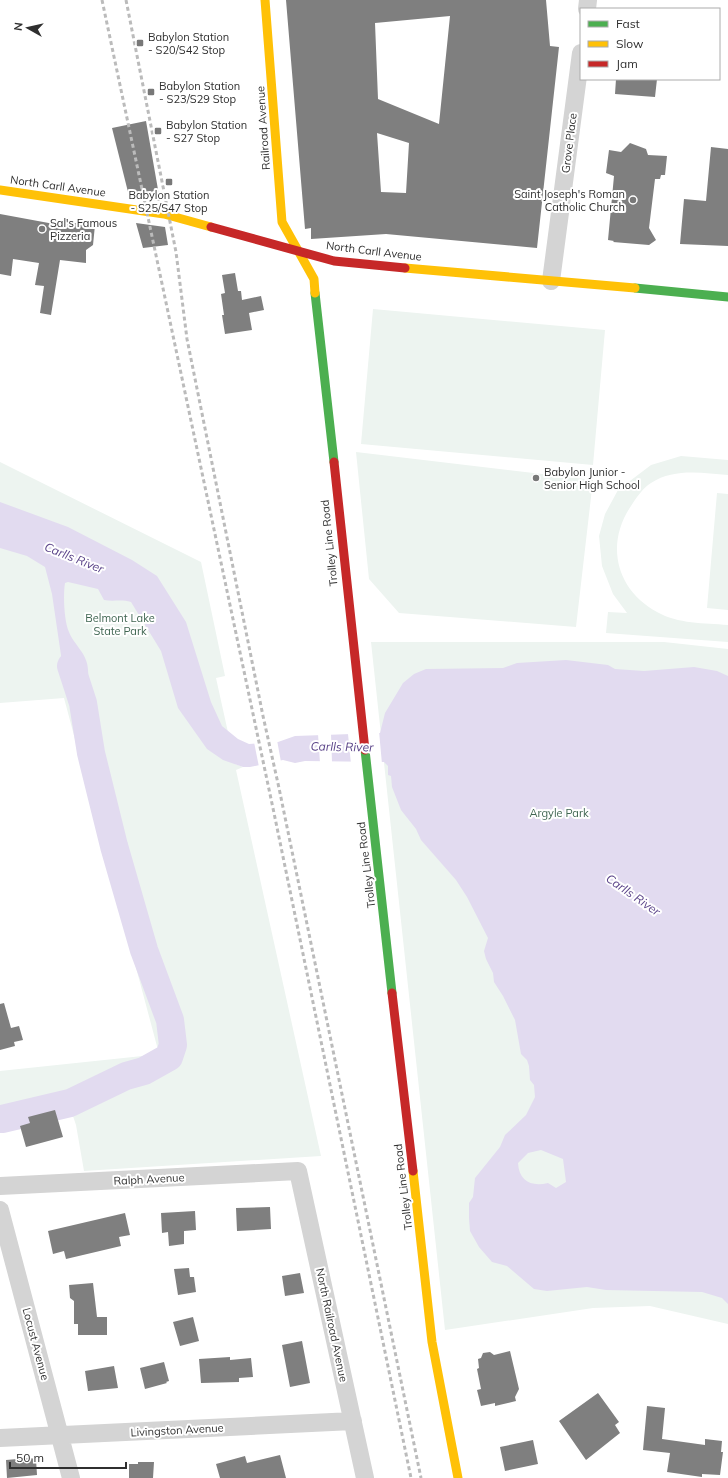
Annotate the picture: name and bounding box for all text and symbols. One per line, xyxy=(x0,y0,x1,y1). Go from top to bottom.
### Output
north arrow xyxy=(8,8,48,48)
legend xyxy=(580,8,720,80)
text: Fast xyxy=(616,16,640,31)
text: N xyxy=(11,22,26,32)
place label: Babylon Station - S20/S42 Stop xyxy=(148,30,229,57)
text: Slow xyxy=(616,36,644,51)
marker: Babylon Station - S20/S42 Stop xyxy=(135,38,145,48)
text: Jam xyxy=(616,56,638,71)
place label: Babylon Station - S23/S29 Stop xyxy=(159,79,240,106)
street label: Railroad Avenue xyxy=(253,86,273,170)
marker: Babylon Station - S23/S29 Stop xyxy=(146,87,156,97)
street label: Grove Place xyxy=(558,112,580,174)
place label: Babylon Station - S27 Stop xyxy=(166,118,247,145)
marker: Babylon Station - S27 Stop xyxy=(153,126,163,136)
street label: North Carll Avenue xyxy=(9,172,107,200)
marker: Babylon Station - S25/S47 Stop xyxy=(164,177,174,187)
place label: Saint Joseph's Roman Catholic Church xyxy=(514,187,625,214)
place label: Babylon Station - S25/S47 Stop xyxy=(128,188,210,215)
marker: Saint Joseph's Roman Catholic Church xyxy=(628,195,638,205)
place label: Sal's Famous Pizzeria xyxy=(50,216,117,243)
marker: Sal's Famous Pizzeria xyxy=(37,224,47,234)
street label: North Carll Avenue xyxy=(325,238,423,264)
place label: Babylon Junior - Senior High School xyxy=(544,465,640,492)
marker: Babylon Junior - Senior High School xyxy=(531,473,541,483)
street label: Trolley Line Road xyxy=(318,499,340,587)
water label: Carlls River xyxy=(42,539,107,576)
park label: Belmont Lake State Park xyxy=(85,611,155,638)
water label: Carlls River xyxy=(311,738,374,755)
park label: Argyle Park xyxy=(529,806,589,820)
street label: Trolley Line Road xyxy=(354,821,378,909)
water label: Carlls River xyxy=(603,870,664,919)
street label: Trolley Line Road xyxy=(391,1143,415,1231)
street label: Ralph Avenue xyxy=(113,1170,185,1188)
street label: North Railroad Avenue xyxy=(313,1267,351,1383)
street label: Locust Avenue xyxy=(20,1306,52,1382)
street label: Livingston Avenue xyxy=(130,1421,224,1439)
scale bar xyxy=(10,1444,126,1470)
text: 50 m xyxy=(16,1450,44,1465)

